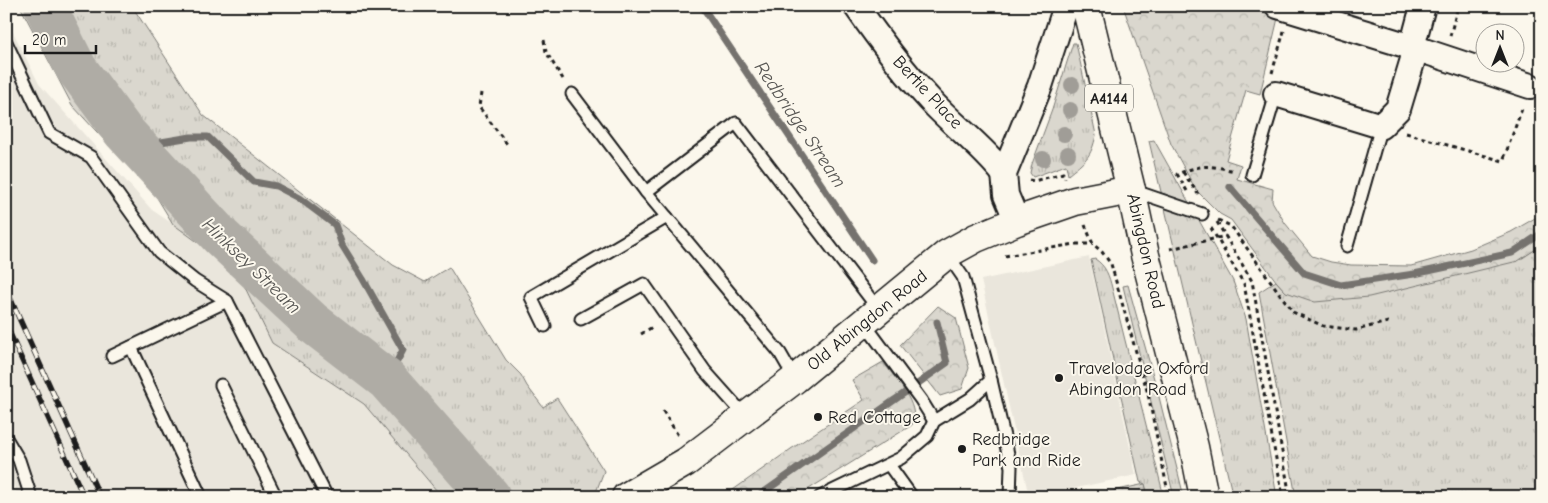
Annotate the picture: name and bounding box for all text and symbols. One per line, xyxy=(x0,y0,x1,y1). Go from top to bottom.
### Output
scale bar xyxy=(25,22,96,54)
north arrow xyxy=(1476,22,1526,72)
text: N xyxy=(1495,27,1505,44)
text: 20 m xyxy=(32,31,66,49)
street label: Bertie Place xyxy=(888,51,967,133)
water label: Redbridge Stream xyxy=(750,57,851,192)
road number: A4144 xyxy=(1085,85,1133,112)
street label: Abingdon Road xyxy=(1122,191,1169,311)
water label: Hinksey Stream xyxy=(197,213,305,318)
street label: Old Abingdon Road xyxy=(803,265,932,375)
place label: Travelodge Oxford Abingdon Road xyxy=(1069,358,1209,400)
marker: Travelodge Oxford Abingdon Road xyxy=(1053,372,1065,384)
place label: Red Cottage xyxy=(828,407,921,428)
marker: Red Cottage xyxy=(812,411,824,423)
place label: Redbridge Park and Ride xyxy=(972,429,1081,471)
marker: Redbridge Park and Ride xyxy=(956,443,968,455)

